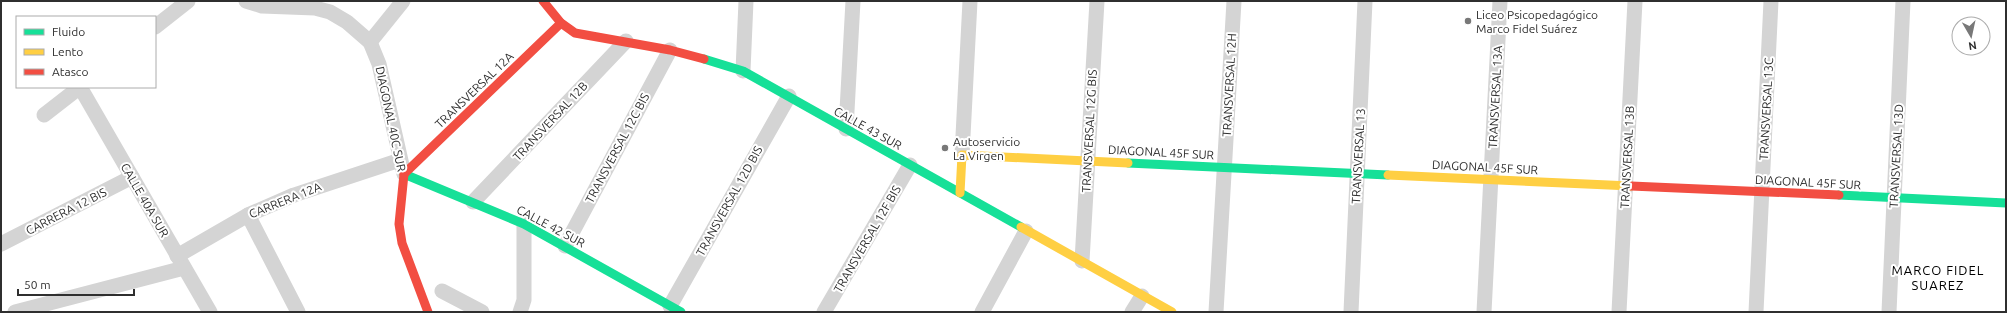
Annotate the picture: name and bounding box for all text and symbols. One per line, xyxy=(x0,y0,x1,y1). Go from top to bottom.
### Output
place label: Liceo Psicopedagógico Marco Fidel Suárez xyxy=(1476,8,1598,35)
legend xyxy=(16,16,156,88)
marker: Liceo Psicopedagógico Marco Fidel Suárez xyxy=(1463,16,1473,26)
north arrow xyxy=(1951,16,1991,56)
text: Fluido xyxy=(52,25,85,38)
street label: TRANSVERSAL 12H xyxy=(1220,33,1238,137)
text: N xyxy=(1968,39,1978,52)
text: Lento xyxy=(52,45,83,58)
street label: TRANSVERSAL 13A xyxy=(1486,45,1504,149)
street label: TRANSVERSAL 12A xyxy=(432,49,516,131)
street label: TRANSVERSAL 13C xyxy=(1757,57,1775,161)
text: Atasco xyxy=(52,65,88,78)
street label: DIAGONAL 40C SUR xyxy=(373,65,409,173)
street label: TRANSVERSAL 12G BIS xyxy=(1079,69,1099,193)
street label: TRANSVERSAL 12B xyxy=(510,79,590,163)
street label: TRANSVERSAL 12C BIS xyxy=(582,91,652,205)
street label: CALLE 43 SUR xyxy=(832,104,905,152)
street label: TRANSVERSAL 13D xyxy=(1887,104,1905,208)
street label: TRANSVERSAL 13B xyxy=(1618,105,1636,209)
street label: TRANSVERSAL 13 xyxy=(1349,108,1367,204)
place label: Autoservicio La Virgen xyxy=(953,135,1020,162)
marker: Autoservicio La Virgen xyxy=(940,143,950,153)
street label: DIAGONAL 45F SUR xyxy=(1108,143,1215,161)
street label: TRANSVERSAL 12D BIS xyxy=(693,144,765,258)
street label: DIAGONAL 45F SUR xyxy=(1432,158,1539,176)
street label: CALLE 40A SUR xyxy=(119,161,172,240)
street label: DIAGONAL 45F SUR xyxy=(1755,173,1862,191)
street label: CARRERA 12A xyxy=(247,180,323,220)
street label: TRANSVERSAL 12F BIS xyxy=(831,183,903,295)
street label: CARRERA 12 BIS xyxy=(23,185,109,237)
street label: CALLE 42 SUR xyxy=(515,203,588,250)
district label: MARCO FIDEL SUAREZ xyxy=(1892,263,1984,292)
scale bar xyxy=(18,271,134,297)
text: 50 m xyxy=(24,278,51,291)

